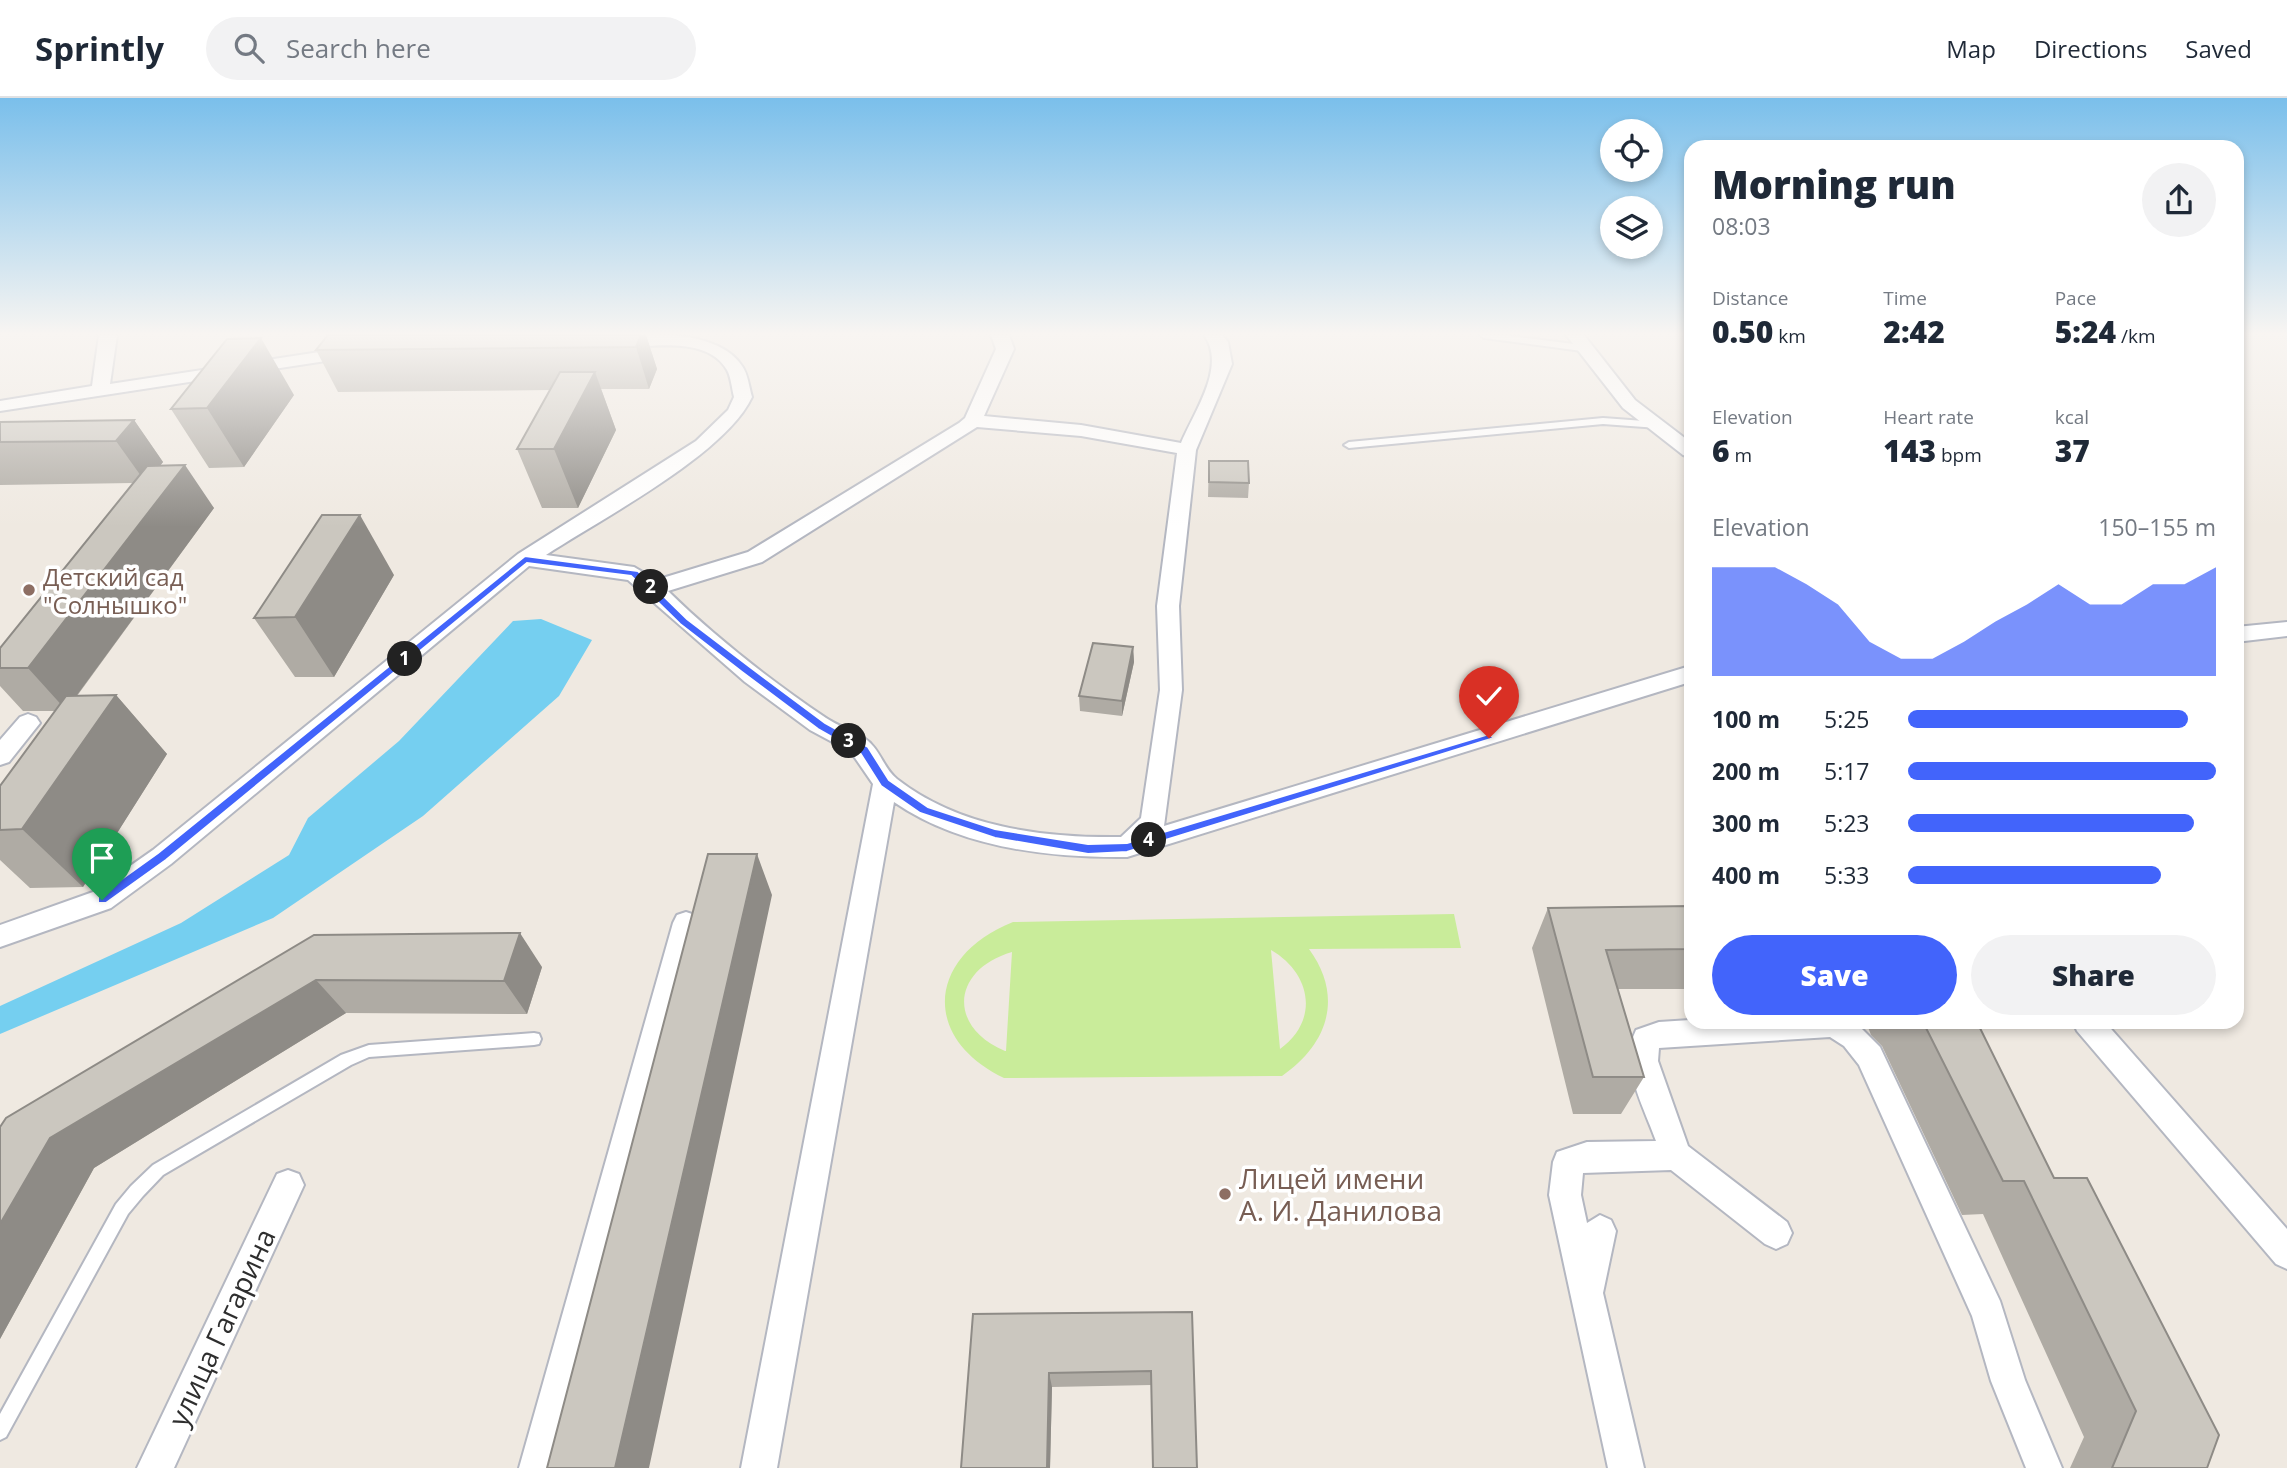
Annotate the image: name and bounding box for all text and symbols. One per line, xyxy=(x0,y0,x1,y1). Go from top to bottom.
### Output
search box xyxy=(206,17,696,80)
text: Sprintly xyxy=(35,26,164,71)
icon: search xyxy=(230,29,268,67)
text: Search here xyxy=(286,30,431,66)
text: Map xyxy=(1946,32,1996,65)
text: Directions xyxy=(2034,32,2147,65)
text: Saved xyxy=(2185,32,2252,65)
map controls xyxy=(1600,119,1663,259)
button: locate xyxy=(1600,119,1663,182)
text: Morning run xyxy=(1712,158,1956,210)
button: share xyxy=(2142,163,2216,237)
button: layers xyxy=(1600,196,1663,259)
text: 08:03 xyxy=(1712,210,1771,242)
text: Distance xyxy=(1712,285,1788,311)
text: Time xyxy=(1883,285,1927,311)
text: Pace xyxy=(2055,285,2096,311)
text: 0.50 xyxy=(1712,311,1773,352)
text: 2:42 xyxy=(1883,311,1945,352)
text: 5:24 xyxy=(2055,311,2116,352)
text: km xyxy=(1773,323,1806,349)
text: /km xyxy=(2116,323,2156,349)
text: Elevation xyxy=(1712,404,1793,430)
text: Heart rate xyxy=(1883,404,1974,430)
text: kcal xyxy=(2055,404,2089,430)
text: 6 xyxy=(1712,430,1730,471)
text: 143 xyxy=(1883,430,1936,471)
text: 37 xyxy=(2055,430,2090,471)
text: m xyxy=(1730,442,1752,468)
text: bpm xyxy=(1936,442,1982,468)
text: Elevation xyxy=(1712,511,1810,543)
text: 150–155 m xyxy=(2098,511,2216,543)
place label: Детский сад "Солнышко" xyxy=(43,560,187,621)
pin: 2 xyxy=(634,570,668,604)
text: 2 xyxy=(645,573,656,599)
marker: Детский сад "Солнышко" xyxy=(21,582,37,598)
pin: 1 xyxy=(388,642,422,676)
text: 1 xyxy=(399,645,410,671)
pin xyxy=(1459,666,1519,738)
icon: check xyxy=(1470,677,1508,715)
text: 100 m xyxy=(1712,703,1780,735)
text: 5:25 xyxy=(1824,703,1870,735)
pin: 3 xyxy=(832,724,866,758)
text: 3 xyxy=(843,727,854,753)
text: 200 m xyxy=(1712,755,1780,787)
text: 5:17 xyxy=(1824,755,1870,787)
text: 300 m xyxy=(1712,807,1780,839)
text: 5:23 xyxy=(1824,807,1870,839)
pin: 4 xyxy=(1132,822,1166,858)
text: 4 xyxy=(1143,826,1154,852)
pin xyxy=(72,828,132,900)
icon: arrive xyxy=(83,839,121,877)
text: 400 m xyxy=(1712,859,1780,891)
text: 5:33 xyxy=(1824,859,1870,891)
button: Save xyxy=(1712,935,1957,1015)
button: Share xyxy=(1971,935,2216,1015)
place label: Лицей имени А. И. Данилова xyxy=(1239,1159,1442,1229)
marker: Лицей имени А. И. Данилова xyxy=(1217,1186,1233,1202)
street label: улица Гагарина xyxy=(159,1222,283,1432)

